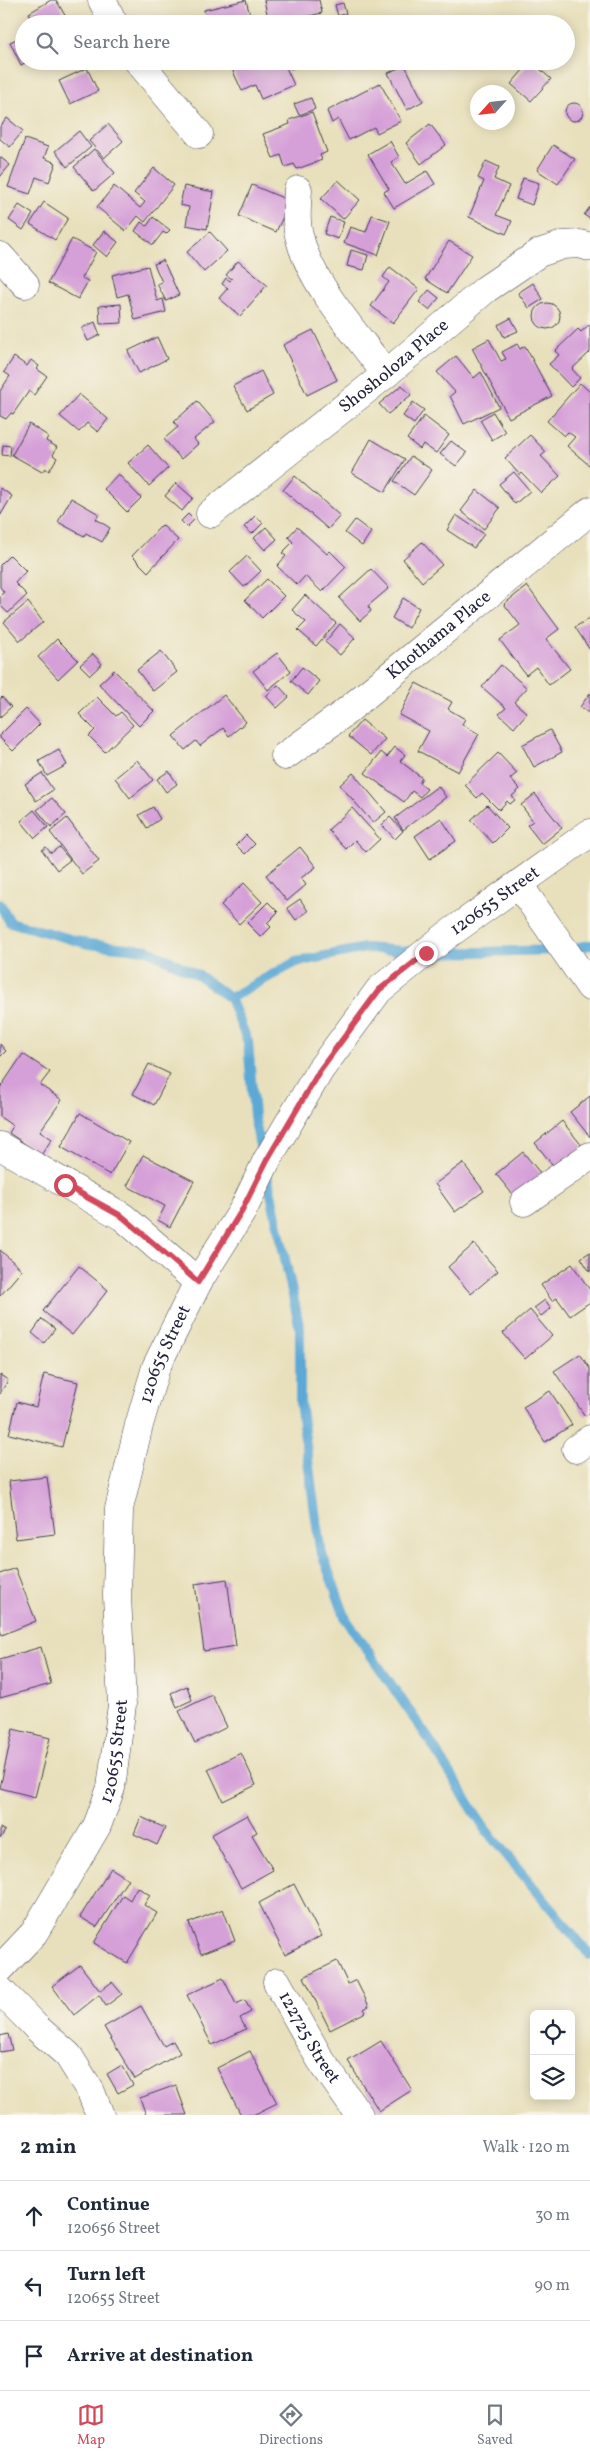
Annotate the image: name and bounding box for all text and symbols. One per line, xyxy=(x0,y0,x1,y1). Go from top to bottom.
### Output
search box xyxy=(15,15,575,70)
icon: search xyxy=(33,29,61,57)
text: Search here xyxy=(73,30,170,56)
north arrow xyxy=(470,85,515,130)
street label: Shosholoza Place xyxy=(334,313,454,419)
street label: Khothama Place xyxy=(382,585,497,685)
street label: 120655 Street xyxy=(445,860,545,942)
route end xyxy=(415,942,438,965)
route start xyxy=(54,1174,77,1197)
street label: 120655 Street xyxy=(134,1301,197,1406)
street label: 120655 Street xyxy=(94,1699,135,1807)
street label: 122725 Street xyxy=(272,1987,346,2089)
map controls xyxy=(530,2010,575,2100)
button: locate xyxy=(530,2010,575,2055)
button: layers xyxy=(530,2055,575,2100)
text: 2 min xyxy=(20,2133,77,2162)
text: Walk · 120 m xyxy=(482,2137,570,2159)
text: Continue xyxy=(67,2192,150,2218)
icon: ahead xyxy=(20,2202,48,2230)
text: 30 m xyxy=(535,2205,570,2227)
text: 120656 Street xyxy=(67,2218,161,2240)
text: Turn left xyxy=(67,2262,146,2288)
icon: left xyxy=(20,2272,48,2300)
text: 90 m xyxy=(534,2275,570,2297)
text: 120655 Street xyxy=(67,2288,160,2310)
icon: arrive xyxy=(20,2342,48,2370)
text: Arrive at destination xyxy=(67,2343,253,2369)
tab: Map xyxy=(77,2401,105,2450)
tab: Directions xyxy=(259,2401,323,2450)
tab: Saved xyxy=(477,2401,513,2450)

